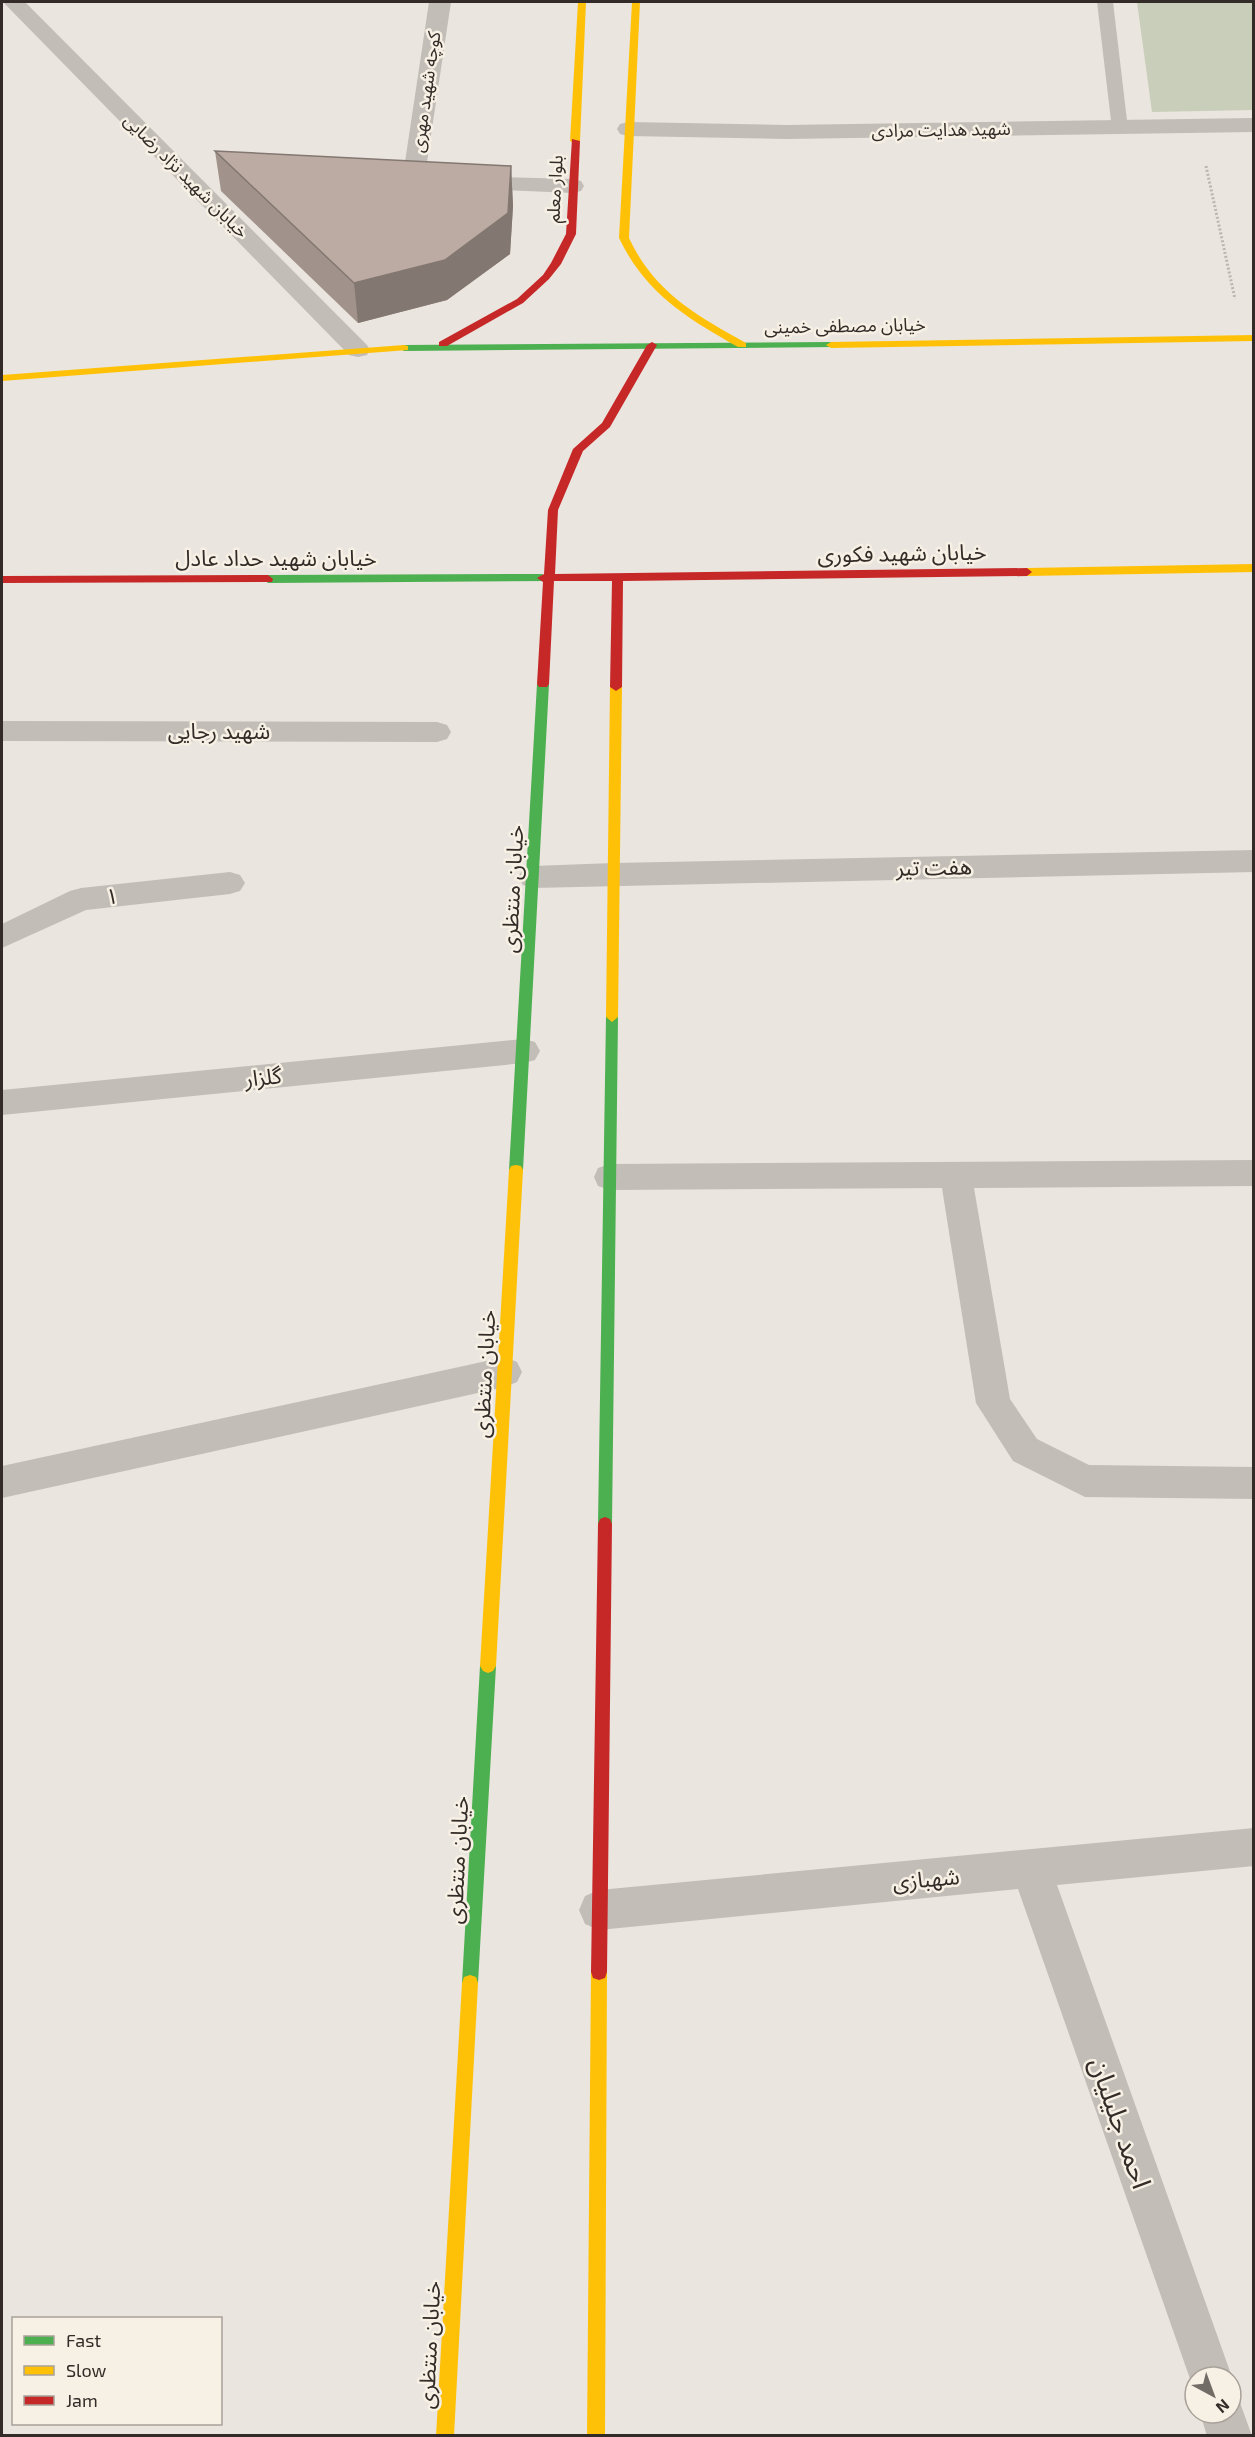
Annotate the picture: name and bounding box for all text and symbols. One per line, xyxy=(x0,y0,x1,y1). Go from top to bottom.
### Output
street label: کوچه شهید مهری xyxy=(406,29,446,154)
street label: خیابان شهید نژاد رضایی xyxy=(119,108,254,243)
street label: شهید هدایت مرادی xyxy=(871,117,1011,142)
street label: بلوار معلم xyxy=(541,154,570,224)
street label: خیابان مصطفی خمینی xyxy=(764,313,926,338)
street label: خیابان شهید فکوری xyxy=(817,538,987,568)
street label: خیابان شهید حداد عادل xyxy=(175,544,377,571)
street label: شهید رجایی xyxy=(168,717,270,745)
street label: خیابان منتظری xyxy=(495,824,528,954)
street label: هفت تیر xyxy=(895,852,972,881)
street label: ۱ xyxy=(104,881,120,909)
street label: گلزار xyxy=(242,1061,284,1093)
street label: خیابان منتظری xyxy=(467,1309,500,1439)
street label: خیابان منتظری xyxy=(440,1795,473,1925)
street label: شهبازی xyxy=(891,1862,961,1896)
street label: احمد جلیلیان xyxy=(1084,2052,1159,2193)
street label: خیابان منتظری xyxy=(412,2280,445,2410)
legend xyxy=(12,2317,222,2425)
text: Fast xyxy=(66,2329,101,2351)
text: Slow xyxy=(66,2359,107,2381)
north arrow xyxy=(1183,2365,1243,2425)
text: Jam xyxy=(66,2389,98,2411)
text: N xyxy=(1213,2396,1234,2418)

